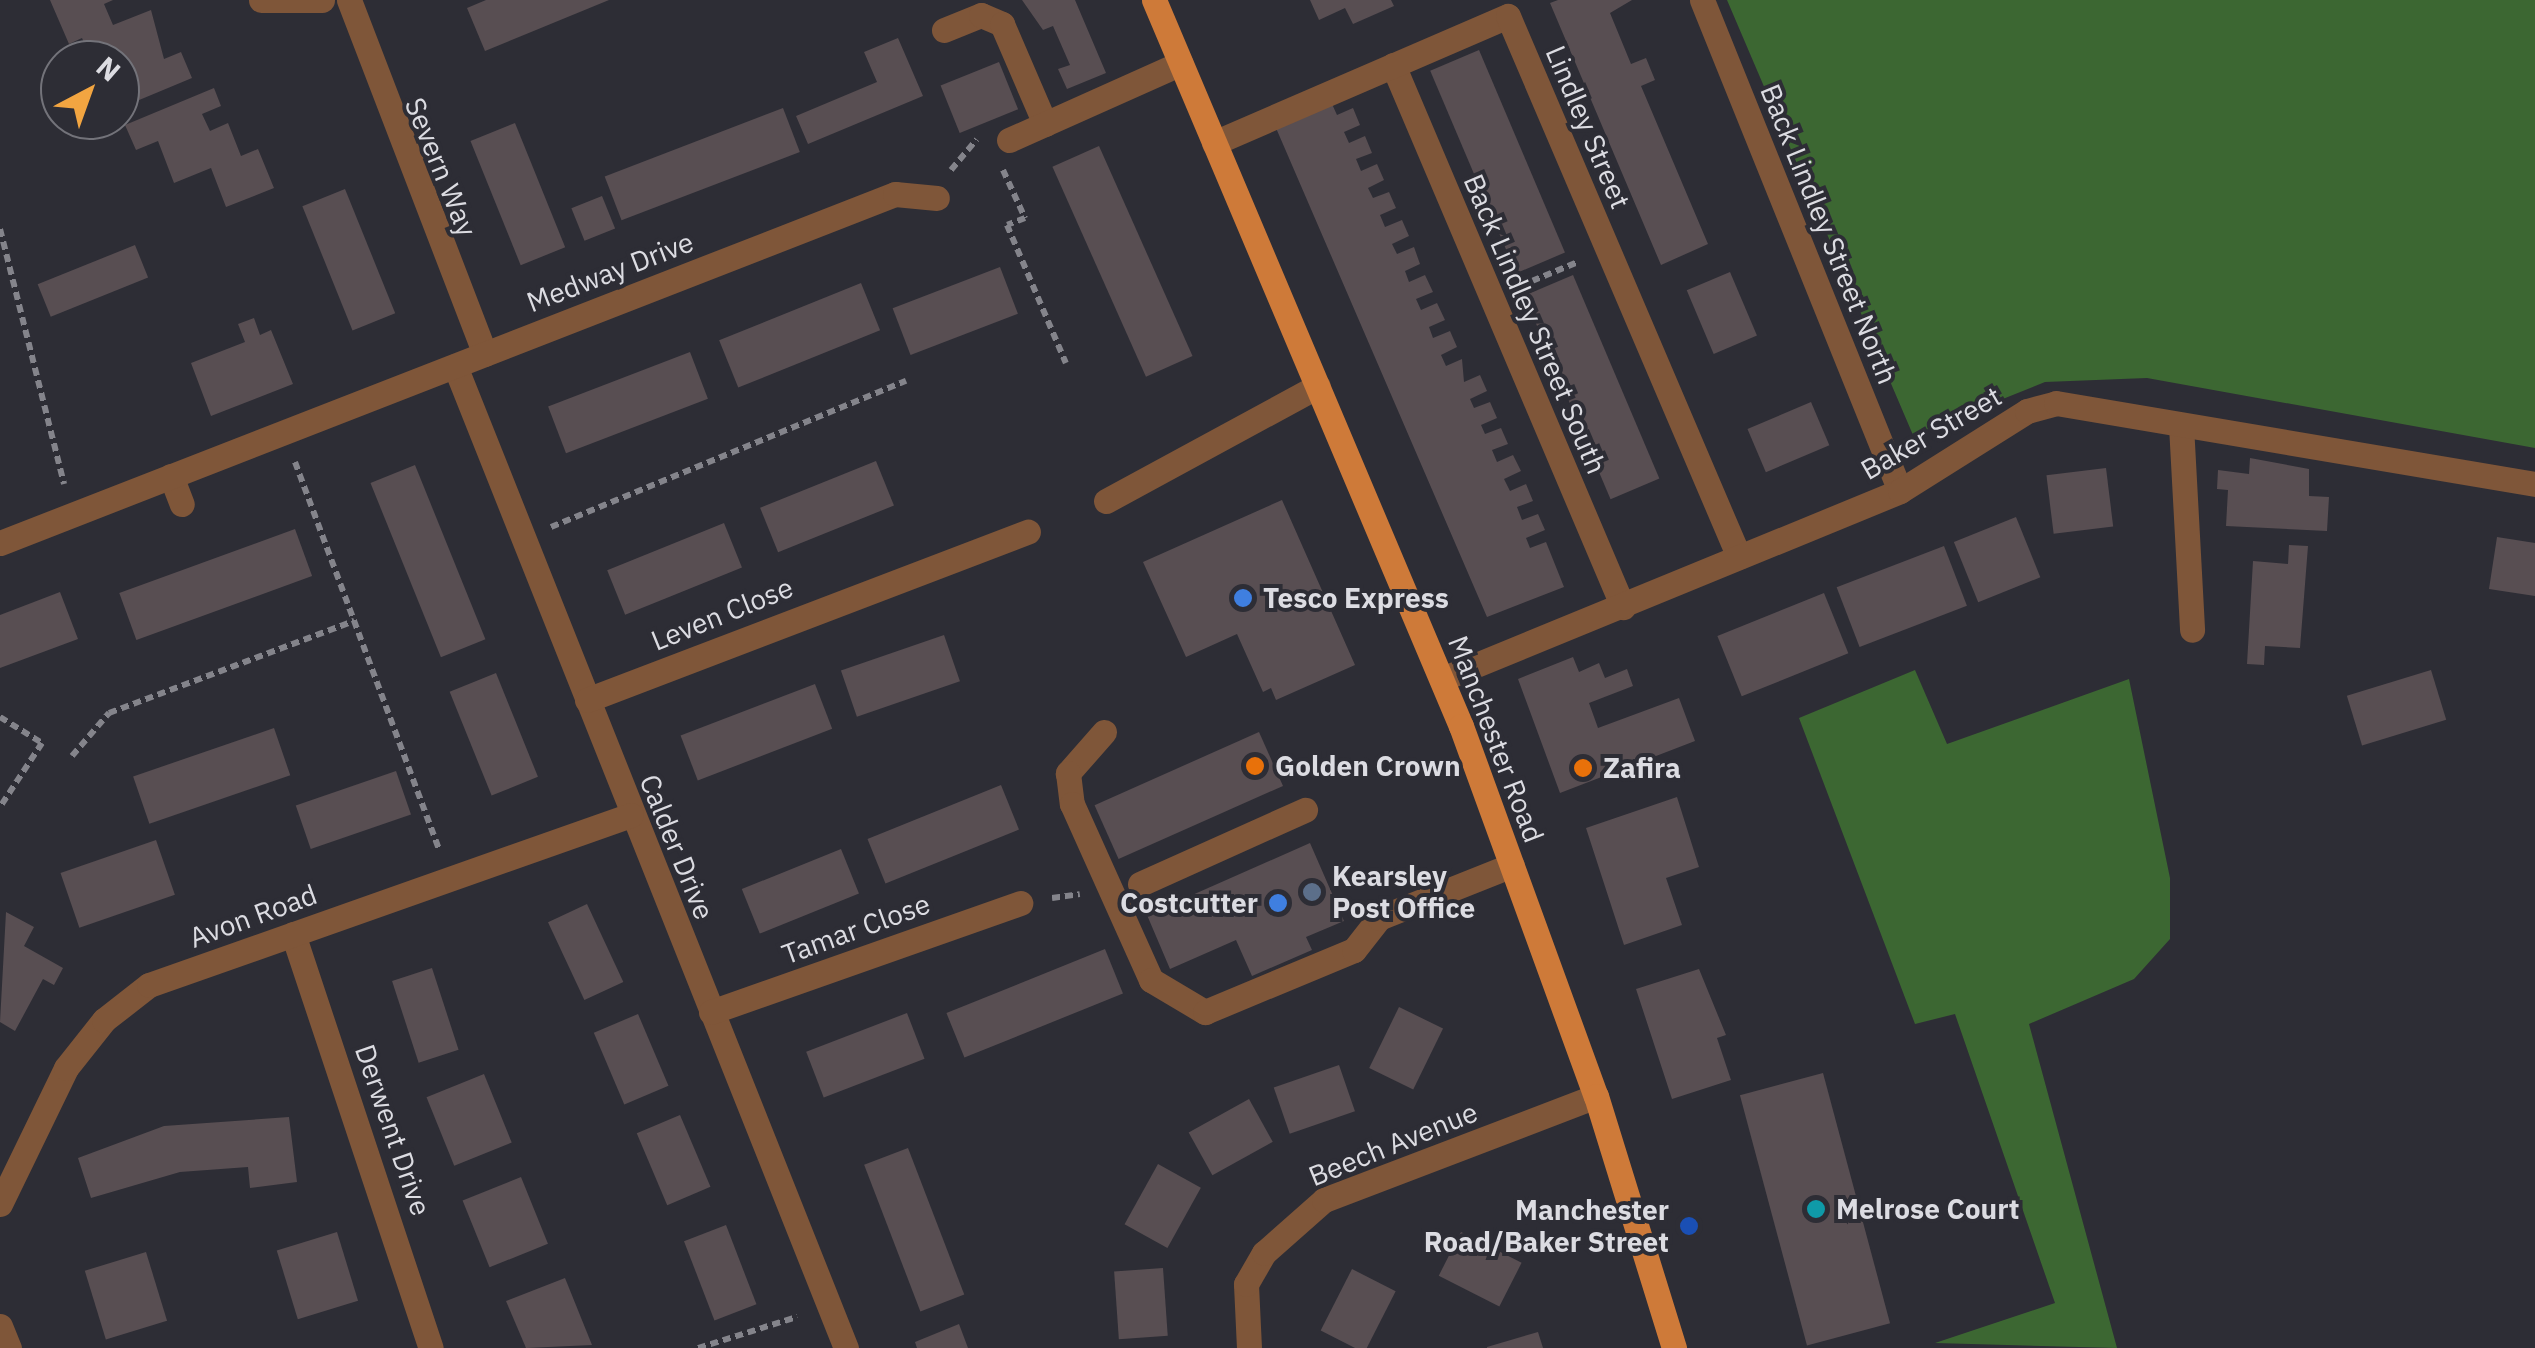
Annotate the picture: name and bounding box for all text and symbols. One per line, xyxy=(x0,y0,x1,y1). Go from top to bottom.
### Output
north arrow xyxy=(40,40,140,140)
street label: Lindley Street xyxy=(1539,41,1637,213)
text: N xyxy=(89,48,128,89)
street label: Back Lindley Street North xyxy=(1753,79,1905,389)
street label: Severn Way xyxy=(398,93,484,241)
street label: Back Lindley Street South xyxy=(1457,169,1613,479)
street label: Medway Drive xyxy=(522,225,698,319)
street label: Baker Street xyxy=(1855,379,2007,487)
street label: Leven Close xyxy=(646,570,798,658)
place label: Tesco Express xyxy=(1263,581,1449,615)
marker: Tesco Express xyxy=(1232,587,1254,609)
street label: Manchester Road xyxy=(1441,631,1551,847)
place label: Golden Crown xyxy=(1275,749,1461,783)
place label: Zafira xyxy=(1603,751,1681,785)
marker: Golden Crown xyxy=(1244,755,1266,777)
marker: Zafira xyxy=(1572,757,1594,779)
street label: Calder Drive xyxy=(633,770,721,924)
place label: Kearsley Post Office xyxy=(1332,859,1475,925)
street label: Avon Road xyxy=(185,877,321,955)
marker: Kearsley Post Office xyxy=(1301,881,1323,903)
place label: Costcutter xyxy=(1120,886,1258,920)
street label: Tamar Close xyxy=(777,887,935,971)
marker: Costcutter xyxy=(1267,892,1289,914)
street label: Derwent Drive xyxy=(348,1040,438,1220)
street label: Beech Avenue xyxy=(1304,1095,1482,1193)
place label: Melrose Court xyxy=(1836,1192,2019,1226)
place label: Manchester Road/Baker Street xyxy=(1424,1193,1669,1259)
marker: Melrose Court xyxy=(1805,1198,1827,1220)
marker: Manchester Road/Baker Street xyxy=(1678,1215,1700,1237)

